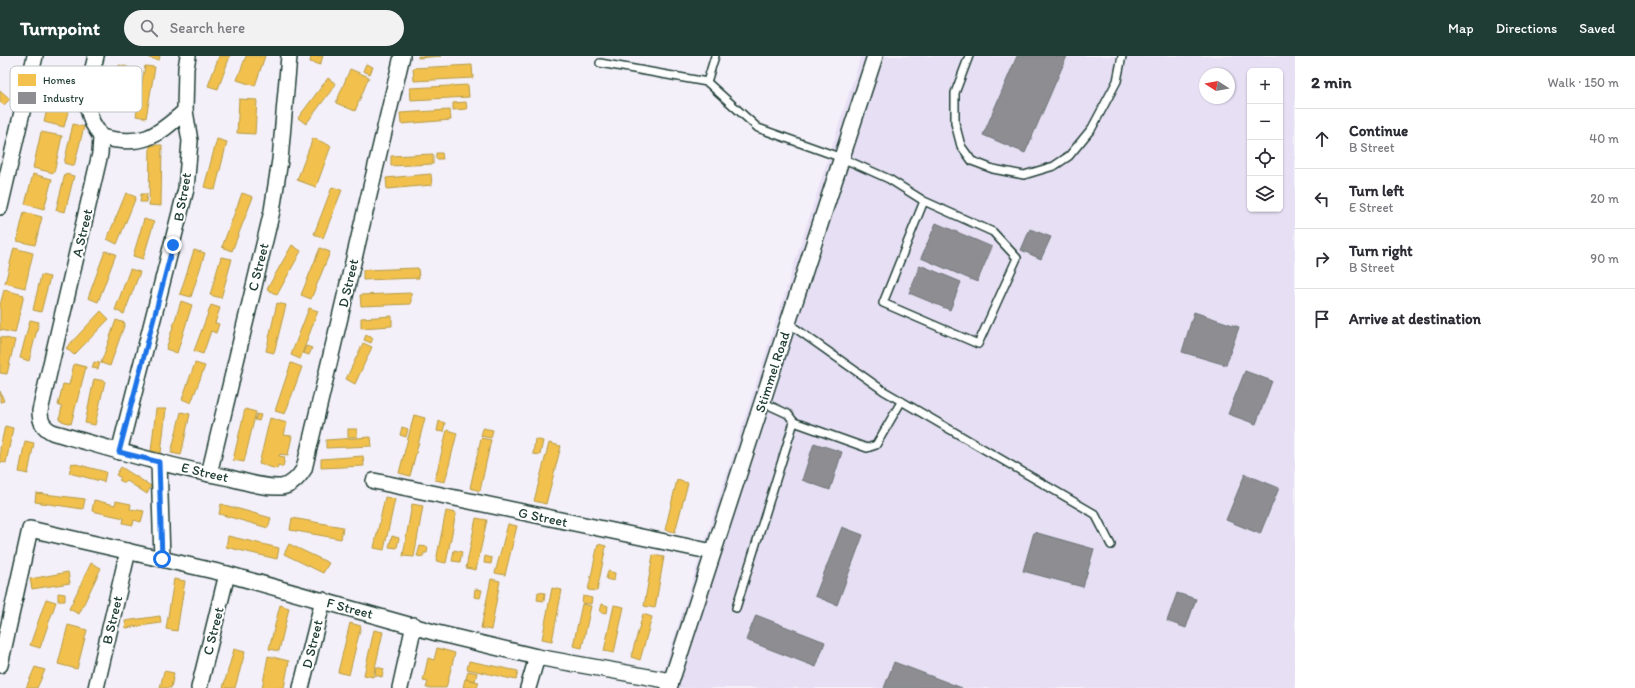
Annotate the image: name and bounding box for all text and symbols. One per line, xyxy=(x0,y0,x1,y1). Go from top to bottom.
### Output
search box xyxy=(124,10,404,46)
text: Turnpoint xyxy=(20,17,100,40)
icon: search xyxy=(138,17,160,39)
text: Search here xyxy=(170,19,245,37)
text: Map xyxy=(1448,20,1474,37)
text: Directions xyxy=(1496,20,1557,37)
text: Saved xyxy=(1579,20,1615,37)
legend xyxy=(10,66,142,112)
north arrow xyxy=(1199,68,1235,104)
map controls xyxy=(1247,68,1283,212)
button: + xyxy=(1247,68,1283,104)
text: 2 min xyxy=(1311,72,1351,92)
text: Homes xyxy=(43,74,76,87)
text: Walk · 150 m xyxy=(1548,75,1619,90)
text: Industry xyxy=(43,92,85,105)
button: − xyxy=(1247,104,1283,140)
text: Continue xyxy=(1349,122,1408,140)
icon: ahead xyxy=(1311,128,1333,150)
text: 40 m xyxy=(1589,131,1619,146)
button: locate xyxy=(1247,140,1283,176)
text: B Street xyxy=(1349,140,1395,155)
street label: B Street xyxy=(170,171,195,223)
button: layers xyxy=(1247,176,1283,212)
text: Turn left xyxy=(1349,182,1404,200)
icon: left xyxy=(1311,188,1333,210)
text: 20 m xyxy=(1590,191,1619,206)
text: E Street xyxy=(1349,200,1393,215)
street label: A Street xyxy=(69,207,96,259)
route end xyxy=(164,236,182,254)
street label: C Street xyxy=(244,241,273,293)
text: Turn right xyxy=(1349,242,1413,260)
icon: right xyxy=(1311,248,1333,270)
text: 90 m xyxy=(1590,251,1619,266)
street label: D Street xyxy=(335,257,362,309)
text: B Street xyxy=(1349,260,1395,275)
icon: arrive xyxy=(1311,308,1333,330)
text: Arrive at destination xyxy=(1349,310,1481,328)
street label: Stimmel Road xyxy=(751,329,794,415)
street label: E Street xyxy=(180,459,230,486)
street label: G Street xyxy=(517,504,569,531)
route start xyxy=(153,550,171,568)
street label: B Street xyxy=(99,594,126,646)
street label: F Street xyxy=(325,594,375,623)
street label: C Street xyxy=(199,605,228,657)
street label: D Street xyxy=(298,618,327,670)

